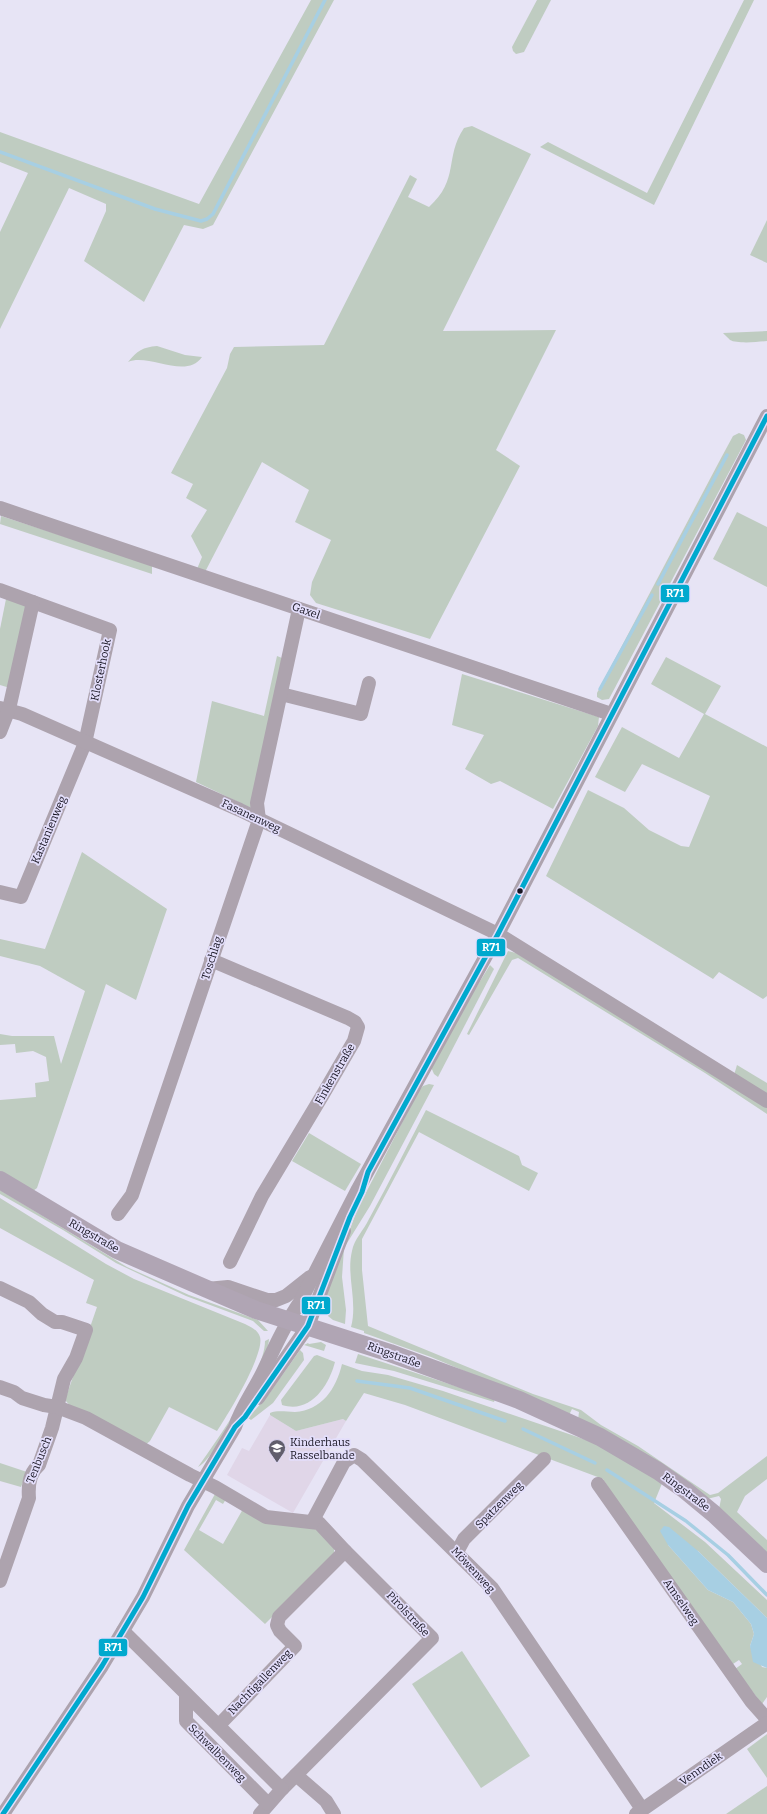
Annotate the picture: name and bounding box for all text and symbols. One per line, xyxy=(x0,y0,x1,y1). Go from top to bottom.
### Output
line badge: R71 xyxy=(660,584,690,603)
text: R71 xyxy=(666,587,684,600)
street label: Gaxel xyxy=(290,600,322,622)
street label: Klosterhook xyxy=(88,637,114,702)
street label: Kastanienweg xyxy=(29,794,69,866)
street label: Fasanenweg xyxy=(219,797,283,835)
unlabelled marker xyxy=(515,886,525,896)
street label: Toschlag xyxy=(199,935,225,981)
line badge: R71 xyxy=(476,938,506,957)
text: R71 xyxy=(482,941,500,954)
street label: Finkenstraße xyxy=(312,1041,358,1107)
street label: Ringstraße xyxy=(66,1216,122,1256)
line badge: R71 xyxy=(301,1296,331,1315)
text: R71 xyxy=(307,1299,325,1312)
street label: Ringstraße xyxy=(365,1339,423,1371)
street label: Tenbusch xyxy=(24,1434,54,1485)
place label: Kinderhaus Rasselbande xyxy=(290,1436,355,1462)
school or university icon: Kinderhaus Rasselbande xyxy=(267,1438,287,1463)
street label: Ringstraße xyxy=(660,1470,712,1514)
street label: Spatzenweg xyxy=(473,1479,525,1531)
street label: Möwenweg xyxy=(449,1544,497,1596)
street label: Amselweg xyxy=(660,1577,702,1627)
street label: Pirolstraße xyxy=(384,1589,432,1639)
line badge: R71 xyxy=(98,1638,128,1657)
text: R71 xyxy=(104,1641,122,1654)
street label: Nachtigallenweg xyxy=(225,1647,295,1717)
street label: Schwalbenweg xyxy=(186,1722,248,1784)
street label: Venndiek xyxy=(677,1749,725,1788)

